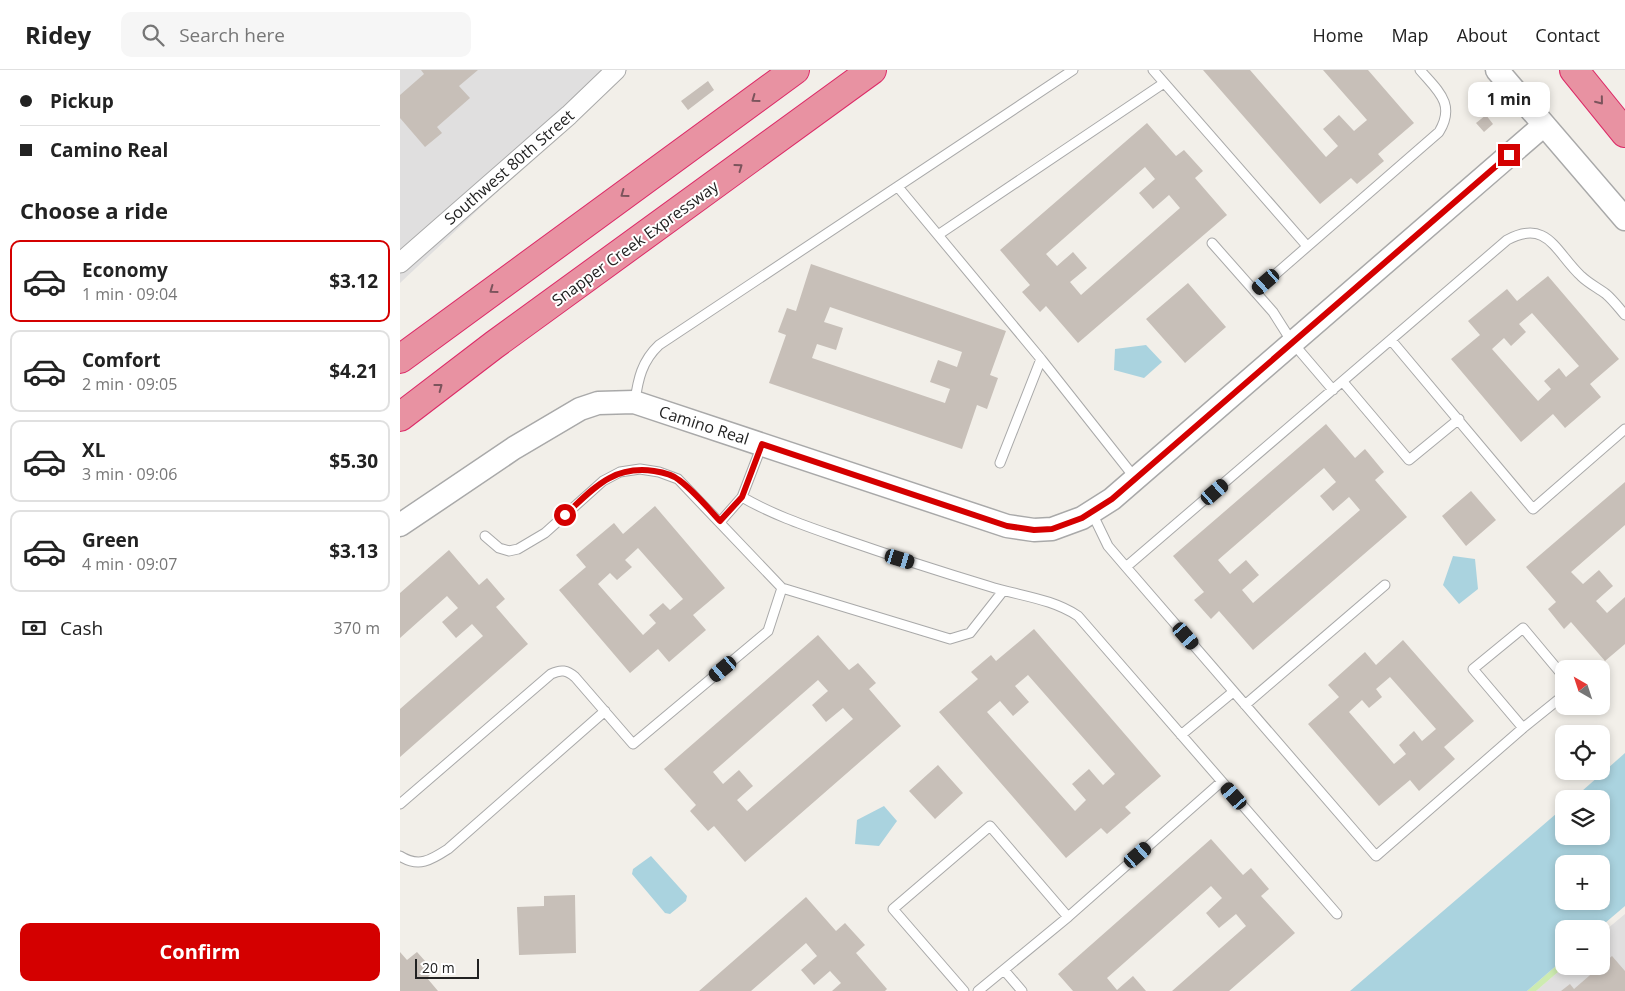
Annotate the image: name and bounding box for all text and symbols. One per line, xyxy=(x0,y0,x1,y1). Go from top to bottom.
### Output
search box xyxy=(121,12,471,57)
text: Ridey xyxy=(25,18,91,51)
icon: search xyxy=(139,21,167,49)
text: Search here xyxy=(179,22,285,48)
text: Home xyxy=(1313,23,1363,47)
text: Map xyxy=(1391,23,1429,47)
text: About xyxy=(1457,23,1507,47)
text: Contact xyxy=(1535,23,1600,47)
callout: 1 min xyxy=(1468,82,1550,118)
text: Pickup xyxy=(50,88,114,114)
text: 1 min xyxy=(1487,88,1531,110)
one-way arrow xyxy=(751,93,761,102)
one-way arrow xyxy=(1594,96,1603,105)
street label: Southwest 80th Street xyxy=(439,104,579,230)
text: Camino Real xyxy=(50,137,168,163)
route end xyxy=(1498,144,1520,166)
one-way arrow xyxy=(733,164,743,173)
street label: Snapper Creek Expressway xyxy=(547,174,724,311)
one-way arrow xyxy=(620,188,630,197)
text: Choose a ride xyxy=(20,195,168,225)
text: Economy xyxy=(82,257,168,283)
icon: car xyxy=(22,259,67,304)
car xyxy=(1249,266,1282,298)
text: $3.12 xyxy=(329,268,378,294)
text: 1 min · 09:04 xyxy=(82,283,177,305)
one-way arrow xyxy=(490,284,499,292)
text: Comfort xyxy=(82,347,161,373)
icon: car xyxy=(22,349,67,394)
text: $4.21 xyxy=(329,358,378,384)
text: 2 min · 09:05 xyxy=(82,373,177,395)
one-way arrow xyxy=(433,384,443,393)
street label: Camino Real xyxy=(656,400,752,450)
text: XL xyxy=(82,437,105,463)
icon: car xyxy=(22,439,67,484)
text: $5.30 xyxy=(329,448,378,474)
text: 3 min · 09:06 xyxy=(82,463,177,485)
car xyxy=(1198,476,1231,508)
route start xyxy=(554,504,576,526)
text: Green xyxy=(82,527,139,553)
icon: car xyxy=(22,529,67,574)
text: $3.13 xyxy=(329,538,378,564)
car xyxy=(883,547,916,571)
text: 4 min · 09:07 xyxy=(82,553,177,575)
icon: cash xyxy=(20,614,48,642)
text: Cash xyxy=(60,615,103,641)
text: 370 m xyxy=(334,617,380,639)
car xyxy=(1170,620,1201,652)
car xyxy=(706,654,739,684)
north arrow xyxy=(1555,660,1610,715)
map controls xyxy=(1555,660,1610,975)
button: locate xyxy=(1555,725,1610,780)
car xyxy=(1218,780,1249,812)
button: layers xyxy=(1555,790,1610,845)
car xyxy=(1121,839,1154,871)
button: + xyxy=(1555,855,1610,910)
button: − xyxy=(1555,920,1610,975)
button: Confirm xyxy=(20,923,380,981)
scale bar xyxy=(415,956,479,979)
text: 20 m xyxy=(422,958,455,977)

